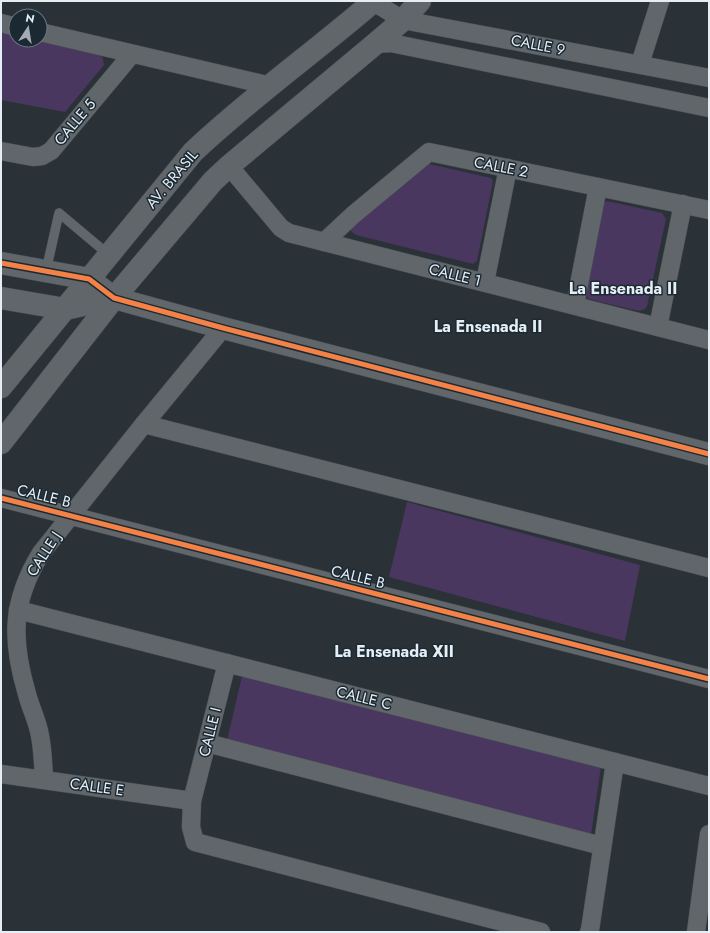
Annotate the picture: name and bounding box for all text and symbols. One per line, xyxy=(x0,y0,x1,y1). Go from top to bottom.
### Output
north arrow xyxy=(8,8,48,48)
text: N xyxy=(24,9,36,27)
street label: CALLE 9 xyxy=(509,29,567,61)
street label: CALLE 5 xyxy=(49,94,101,150)
street label: AV. BRASIL xyxy=(141,145,203,213)
street label: CALLE 2 xyxy=(472,151,530,183)
street label: CALLE 1 xyxy=(427,258,483,292)
district label: La Ensenada II xyxy=(569,277,677,300)
district label: La Ensenada II xyxy=(434,315,542,338)
street label: CALLE B xyxy=(15,479,73,513)
street label: CALLE J xyxy=(21,527,67,581)
street label: CALLE B xyxy=(329,560,387,594)
district label: La Ensenada XII xyxy=(334,640,454,663)
street label: CALLE C xyxy=(334,680,394,716)
street label: CALLE I xyxy=(193,705,227,759)
street label: CALLE E xyxy=(69,772,125,802)

